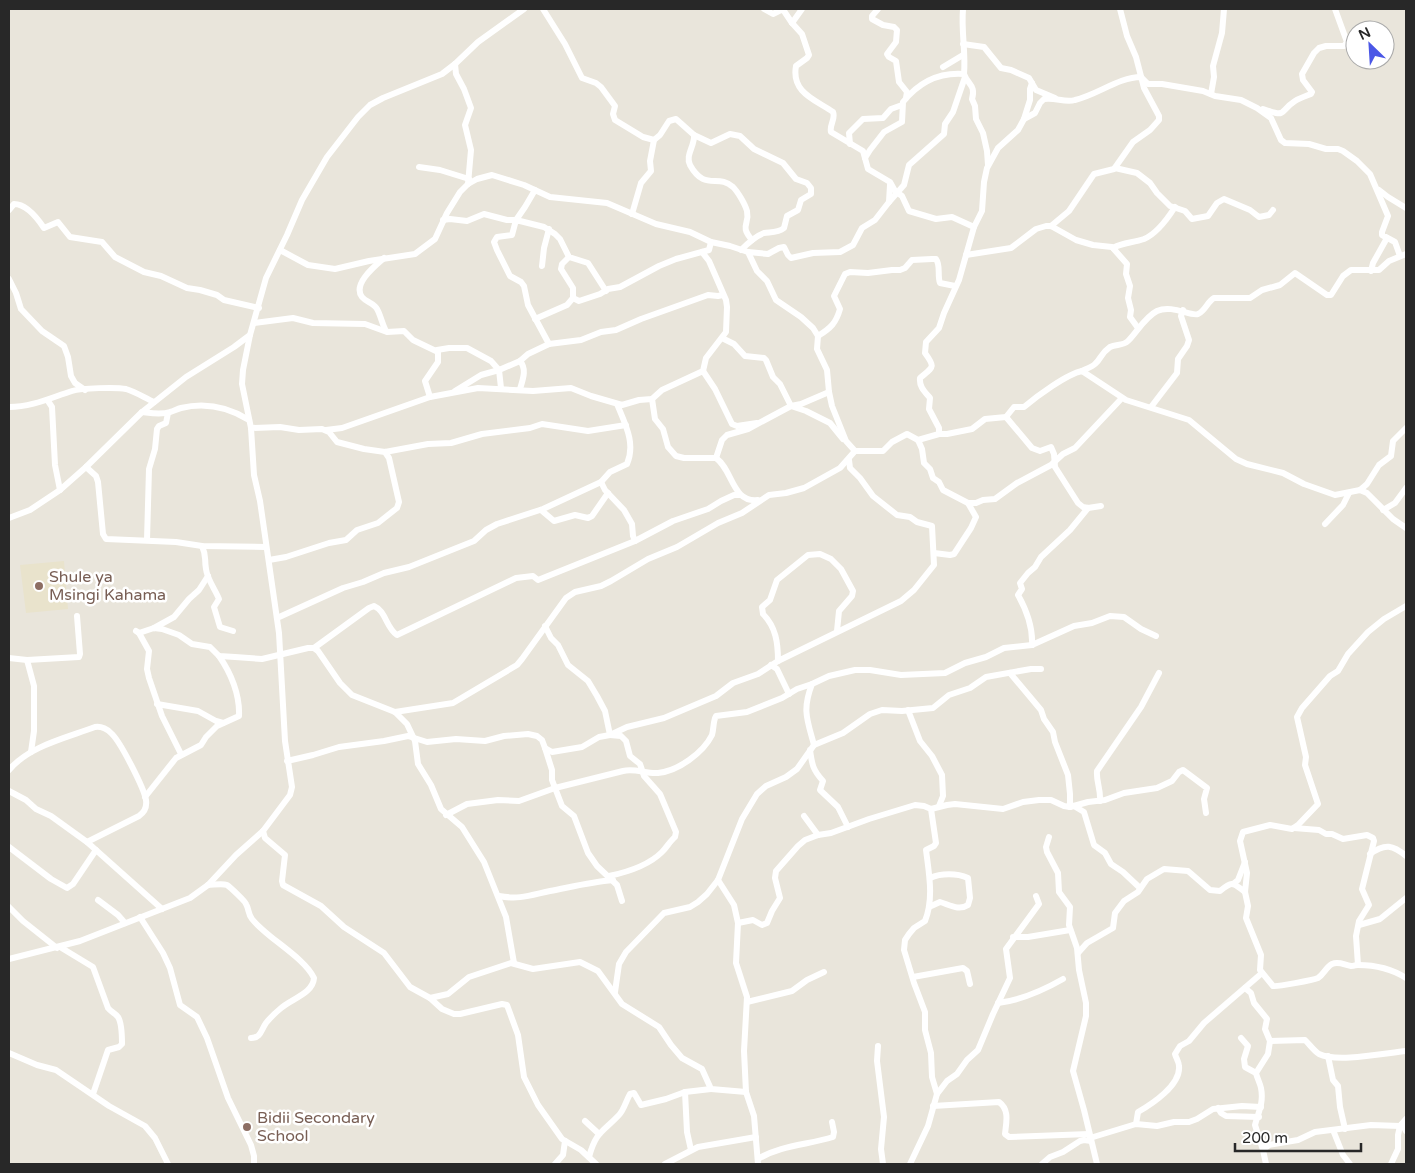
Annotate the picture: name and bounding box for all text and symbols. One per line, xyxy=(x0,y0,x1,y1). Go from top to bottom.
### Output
north arrow xyxy=(1345,20,1395,70)
text: N xyxy=(1356,24,1373,44)
place label: Shule ya Msingi Kahama xyxy=(49,567,166,605)
marker: Shule ya Msingi Kahama xyxy=(33,580,45,592)
place label: Bidii Secondary School xyxy=(257,1108,375,1146)
scale bar xyxy=(1235,1120,1361,1152)
marker: Bidii Secondary School xyxy=(241,1121,253,1133)
text: 200 m xyxy=(1242,1129,1288,1147)

